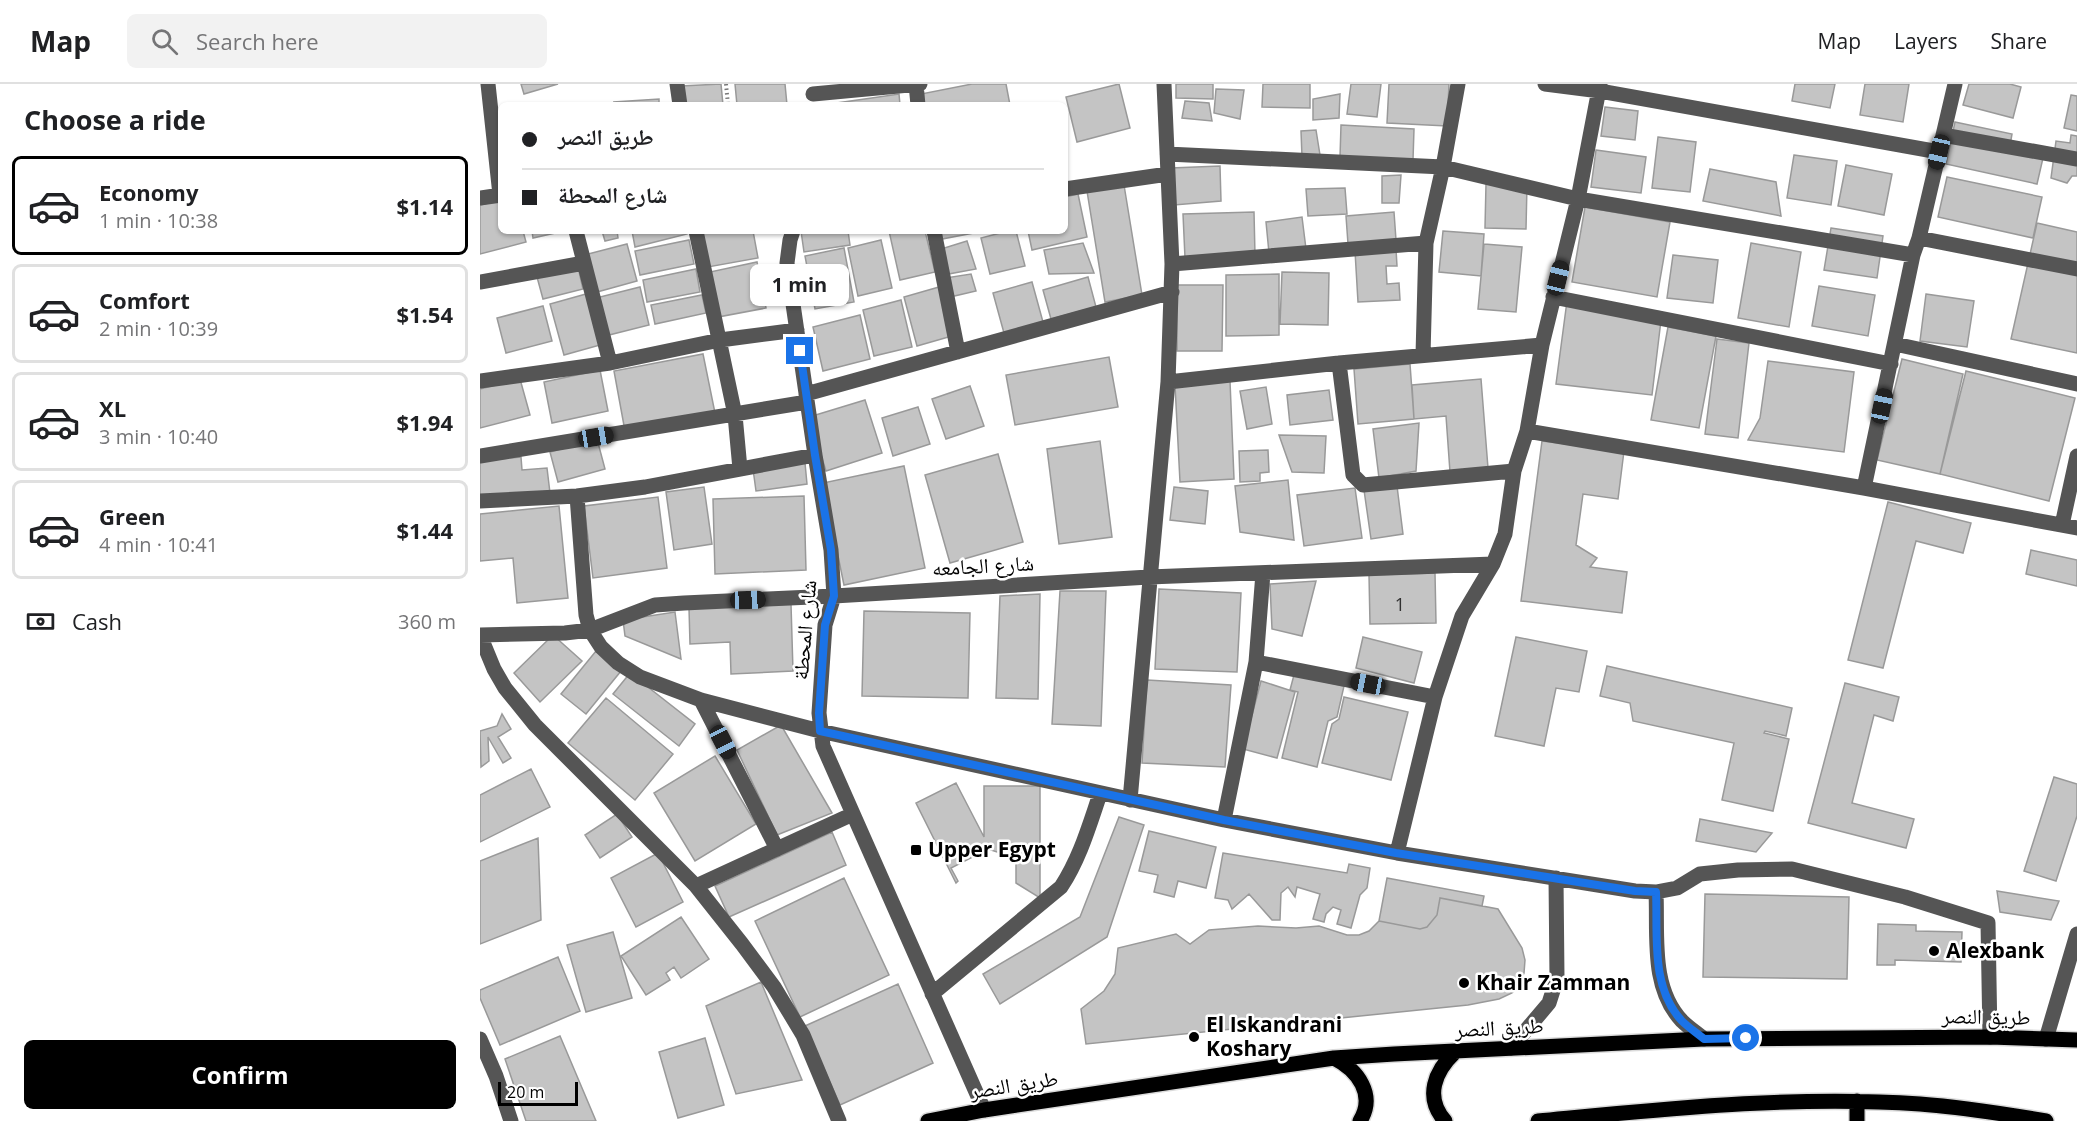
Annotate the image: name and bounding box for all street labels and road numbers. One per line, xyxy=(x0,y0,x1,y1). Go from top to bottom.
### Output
street label: شارع الجامعه xyxy=(931,548,1035,582)
street label: شارع المحطة xyxy=(786,579,822,681)
street label: طريق النصر xyxy=(1940,1001,2031,1031)
street label: طريق النصر xyxy=(1453,1011,1544,1043)
street label: طريق النصر xyxy=(967,1063,1060,1105)

